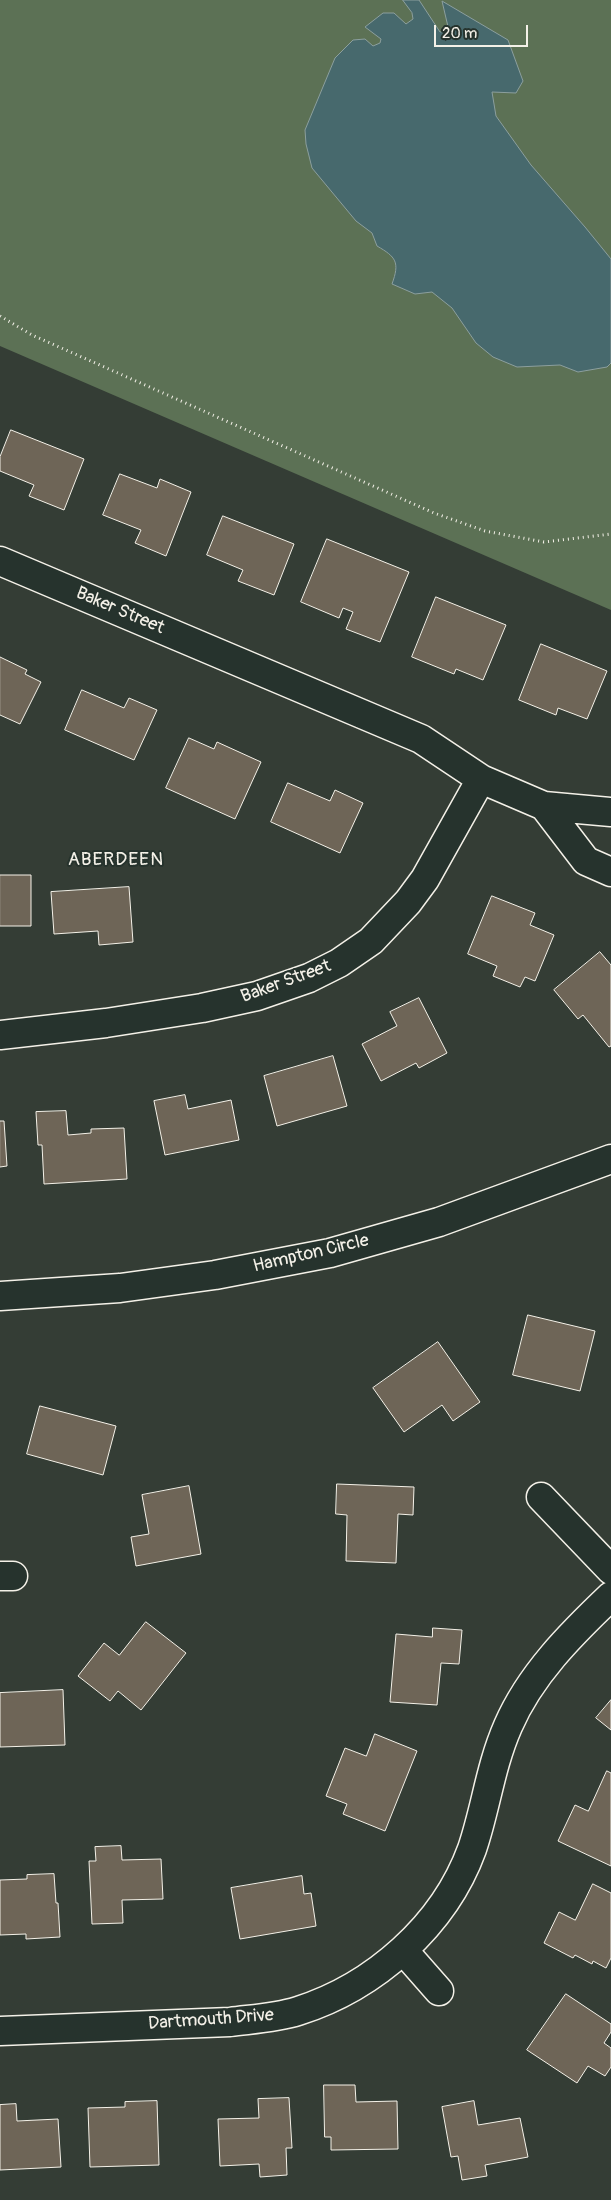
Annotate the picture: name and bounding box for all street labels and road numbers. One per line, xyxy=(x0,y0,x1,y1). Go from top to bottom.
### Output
street label: Baker Street xyxy=(72,583,168,639)
street label: Baker Street xyxy=(238,956,334,1008)
street label: Hampton Circle xyxy=(251,1230,371,1278)
street label: Dartmouth Drive xyxy=(147,2005,275,2035)

